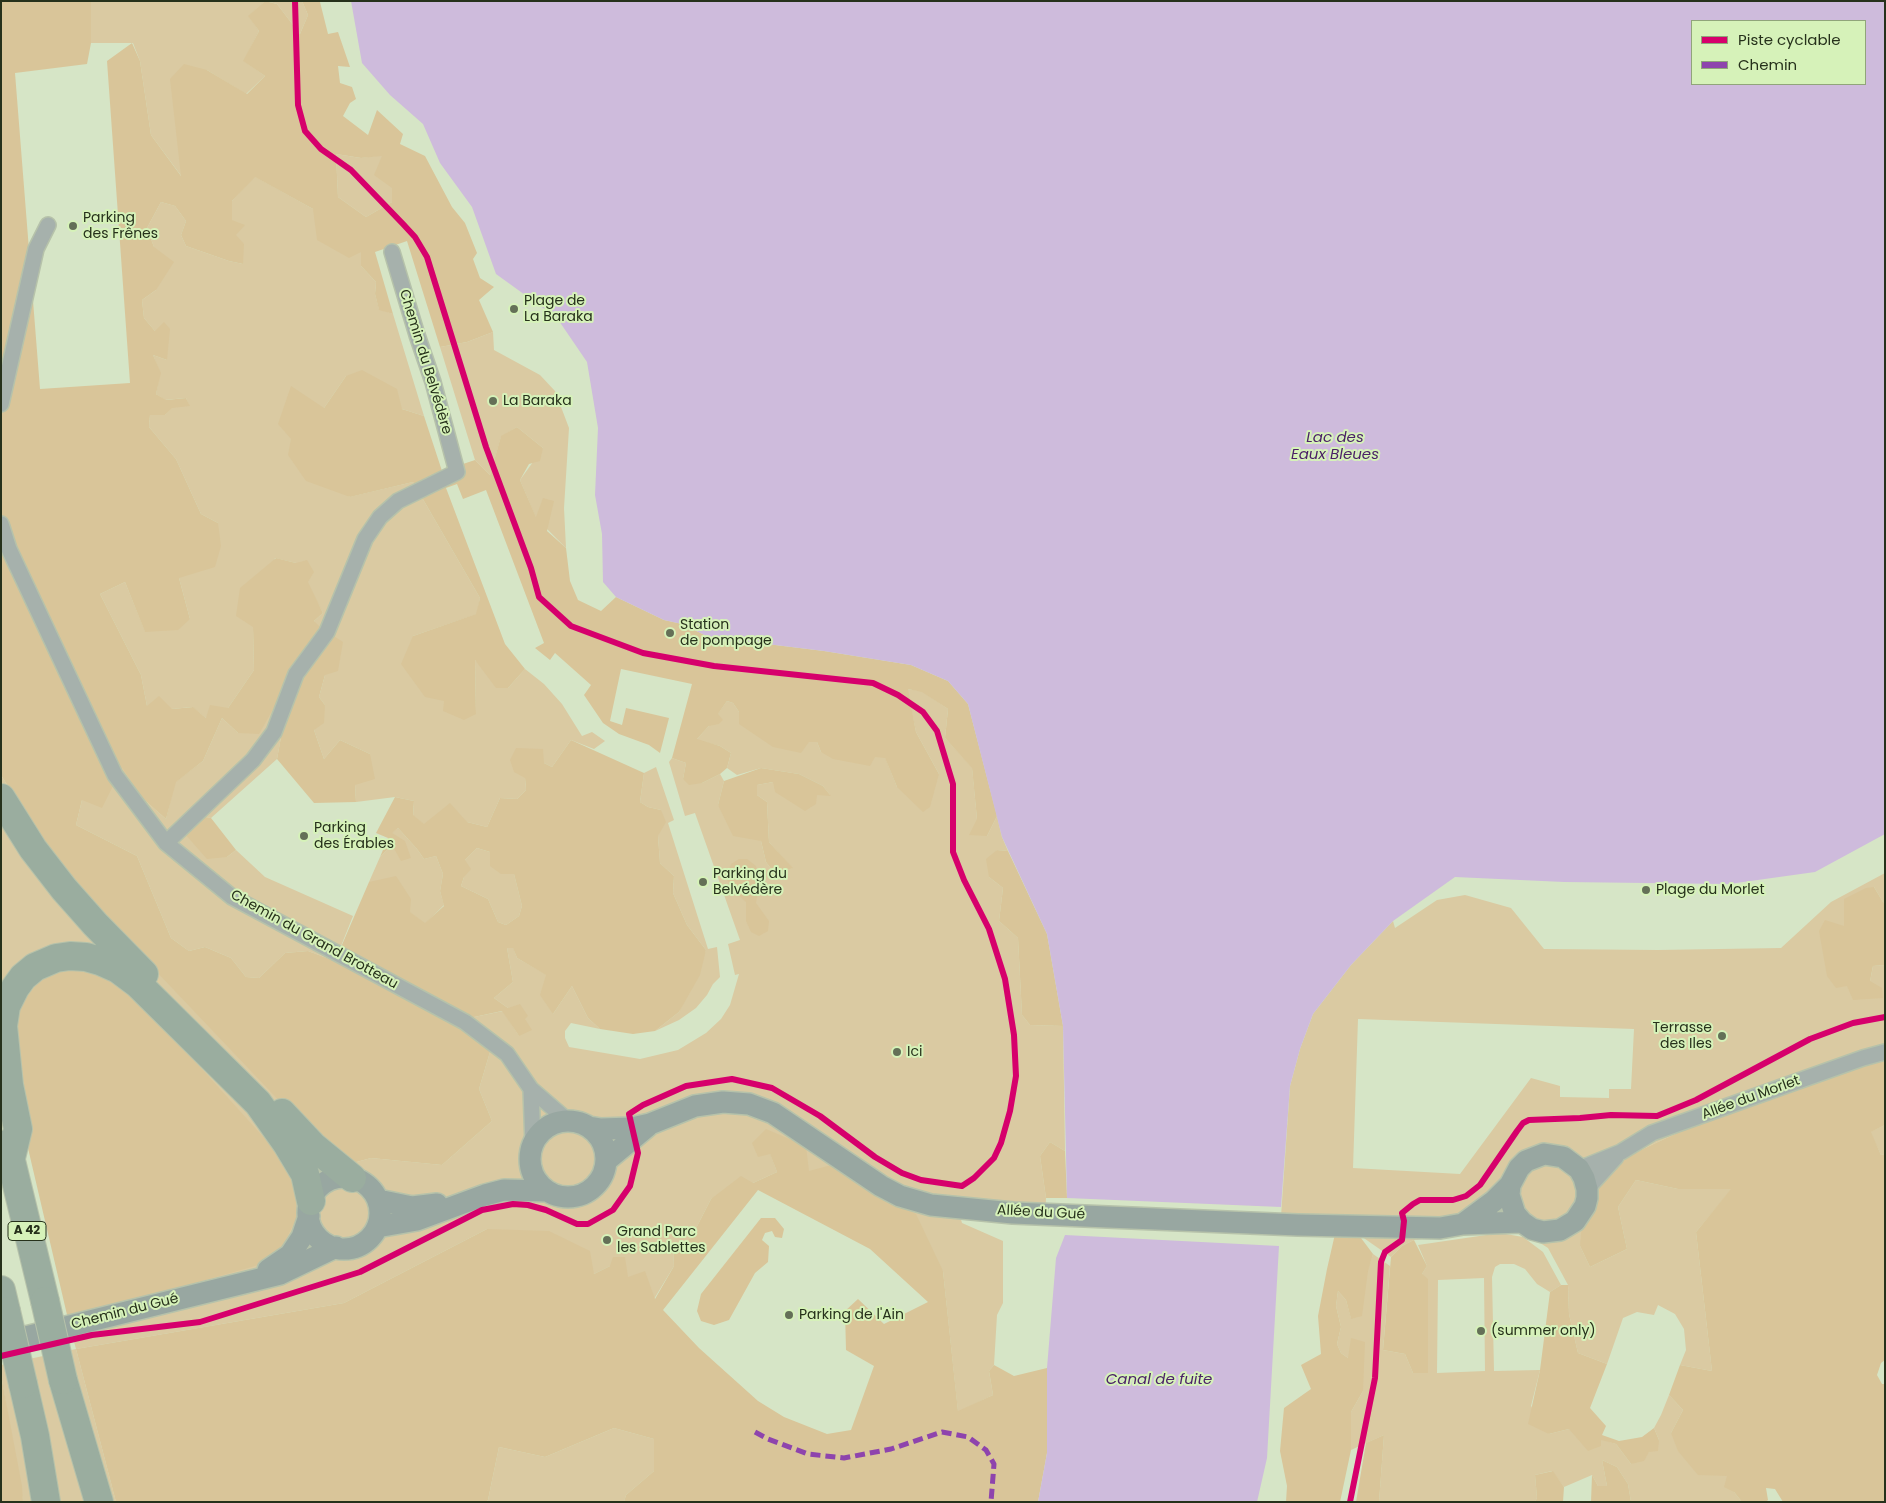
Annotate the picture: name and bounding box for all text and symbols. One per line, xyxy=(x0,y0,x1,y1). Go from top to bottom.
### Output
legend xyxy=(1691,20,1866,85)
text: Piste cyclable xyxy=(1738,29,1841,50)
text: Chemin xyxy=(1738,54,1797,75)
place label: Parking des Frênes xyxy=(83,210,158,242)
marker: Parking des Frênes xyxy=(67,220,79,232)
street label: Chemin du Belvédère xyxy=(395,288,455,436)
place label: Plage de La Baraka xyxy=(524,293,593,326)
marker: Plage de La Baraka xyxy=(508,303,520,315)
place label: La Baraka xyxy=(503,393,572,409)
marker: La Baraka xyxy=(487,395,499,407)
water label: Lac des Eaux Bleues xyxy=(1291,429,1379,464)
place label: Station de pompage xyxy=(680,617,772,650)
marker: Station de pompage xyxy=(664,627,676,639)
place label: Parking des Érables xyxy=(314,820,394,852)
marker: Parking des Érables xyxy=(298,830,310,842)
place label: Parking du Belvédère xyxy=(713,866,787,899)
marker: Parking du Belvédère xyxy=(697,876,709,888)
place label: Plage du Morlet xyxy=(1656,882,1765,898)
marker: Plage du Morlet xyxy=(1640,884,1652,896)
street label: Chemin du Grand Brotteau xyxy=(227,887,401,993)
place label: Terrasse des Iles xyxy=(1653,1020,1712,1052)
marker: Terrasse des Iles xyxy=(1716,1030,1728,1042)
place label: Ici xyxy=(907,1044,922,1060)
marker: Ici xyxy=(891,1046,903,1058)
street label: Allée du Morlet xyxy=(1700,1072,1802,1124)
street label: Allée du Gué xyxy=(997,1202,1085,1224)
road number: A 42 xyxy=(8,1222,46,1240)
place label: Grand Parc les Sablettes xyxy=(617,1224,706,1256)
marker: Grand Parc les Sablettes xyxy=(601,1234,613,1246)
street label: Chemin du Gué xyxy=(70,1291,180,1333)
place label: Parking de l'Ain xyxy=(799,1307,904,1323)
marker: Parking de l'Ain xyxy=(783,1309,795,1321)
place label: (summer only) xyxy=(1491,1323,1596,1339)
marker: (summer only) xyxy=(1475,1325,1487,1337)
water label: Canal de fuite xyxy=(1106,1371,1212,1389)

